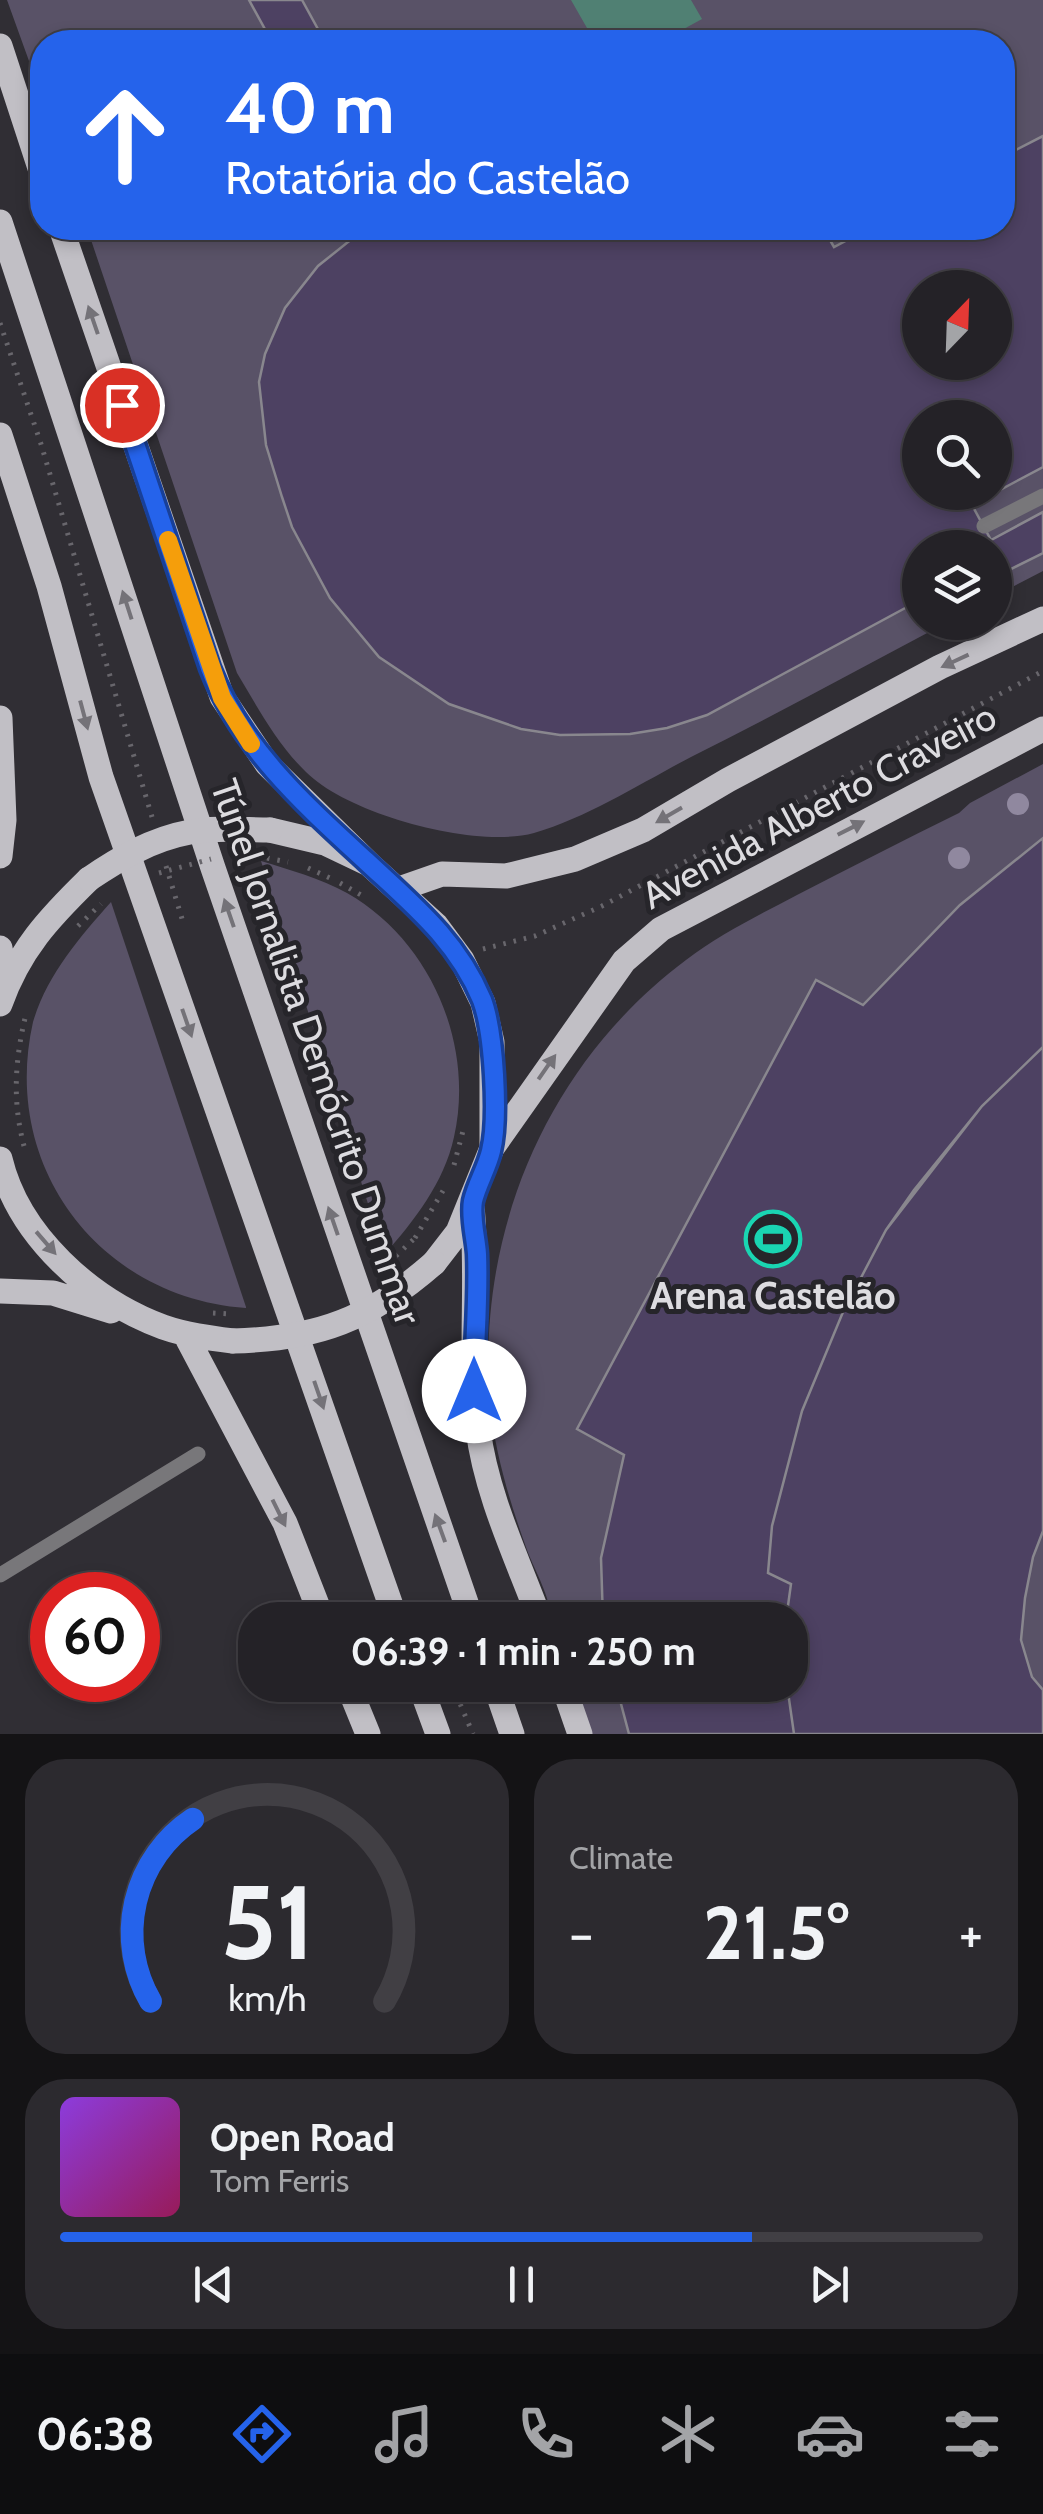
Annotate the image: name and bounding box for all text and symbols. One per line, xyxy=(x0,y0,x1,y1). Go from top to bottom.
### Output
text: 40 m xyxy=(225,65,394,151)
icon: ahead xyxy=(60,70,190,200)
text: Rotatória do Castelão xyxy=(225,151,630,205)
north arrow xyxy=(902,270,1012,380)
map controls xyxy=(902,270,1012,640)
one-way arrow xyxy=(84,305,99,335)
pin xyxy=(80,363,165,448)
icon: arrive xyxy=(95,378,150,433)
button: search xyxy=(902,400,1012,510)
button: layers xyxy=(902,530,1012,640)
one-way arrow xyxy=(118,589,133,619)
one-way arrow xyxy=(940,652,969,669)
street label: Avenida Alberto Craveiro xyxy=(634,692,1004,919)
one-way arrow xyxy=(76,700,92,731)
street label: Túnel Jornalista Demócrito Dummar xyxy=(201,773,432,1331)
one-way arrow xyxy=(655,806,683,823)
one-way arrow xyxy=(837,820,866,837)
one-way arrow xyxy=(221,898,236,928)
one-way arrow xyxy=(181,1008,196,1038)
one-way arrow xyxy=(537,1054,556,1080)
one-way arrow xyxy=(325,1206,340,1236)
sports icon: Arena Castelão xyxy=(743,1209,803,1269)
one-way arrow xyxy=(34,1230,56,1255)
place label: Arena Castelão xyxy=(650,1272,896,1319)
position arrow xyxy=(422,1339,526,1443)
one-way arrow xyxy=(312,1381,327,1411)
one-way arrow xyxy=(271,1499,288,1528)
one-way arrow xyxy=(432,1513,447,1543)
speed limit sign: 60 xyxy=(30,1572,160,1702)
text: 06:39 · 1 min · 250 m xyxy=(351,1628,695,1675)
text: Climate xyxy=(569,1838,673,1877)
text: 51 xyxy=(220,1859,314,1985)
text: 21.5° xyxy=(703,1887,849,1978)
text: − xyxy=(569,1900,593,1967)
text: + xyxy=(959,1900,983,1967)
text: km/h xyxy=(228,1977,306,2020)
text: Open Road xyxy=(210,2114,395,2161)
text: Tom Ferris xyxy=(210,2161,349,2200)
icon: previous xyxy=(186,2257,241,2312)
icon: pause xyxy=(494,2257,549,2312)
icon: next xyxy=(802,2257,857,2312)
icon: directions xyxy=(227,2399,297,2469)
icon: music xyxy=(369,2399,439,2469)
icon: phone xyxy=(511,2399,581,2469)
icon: climate xyxy=(653,2399,723,2469)
icon: car xyxy=(795,2399,865,2469)
icon: filters xyxy=(937,2399,1007,2469)
text: 06:38 xyxy=(36,2407,155,2461)

